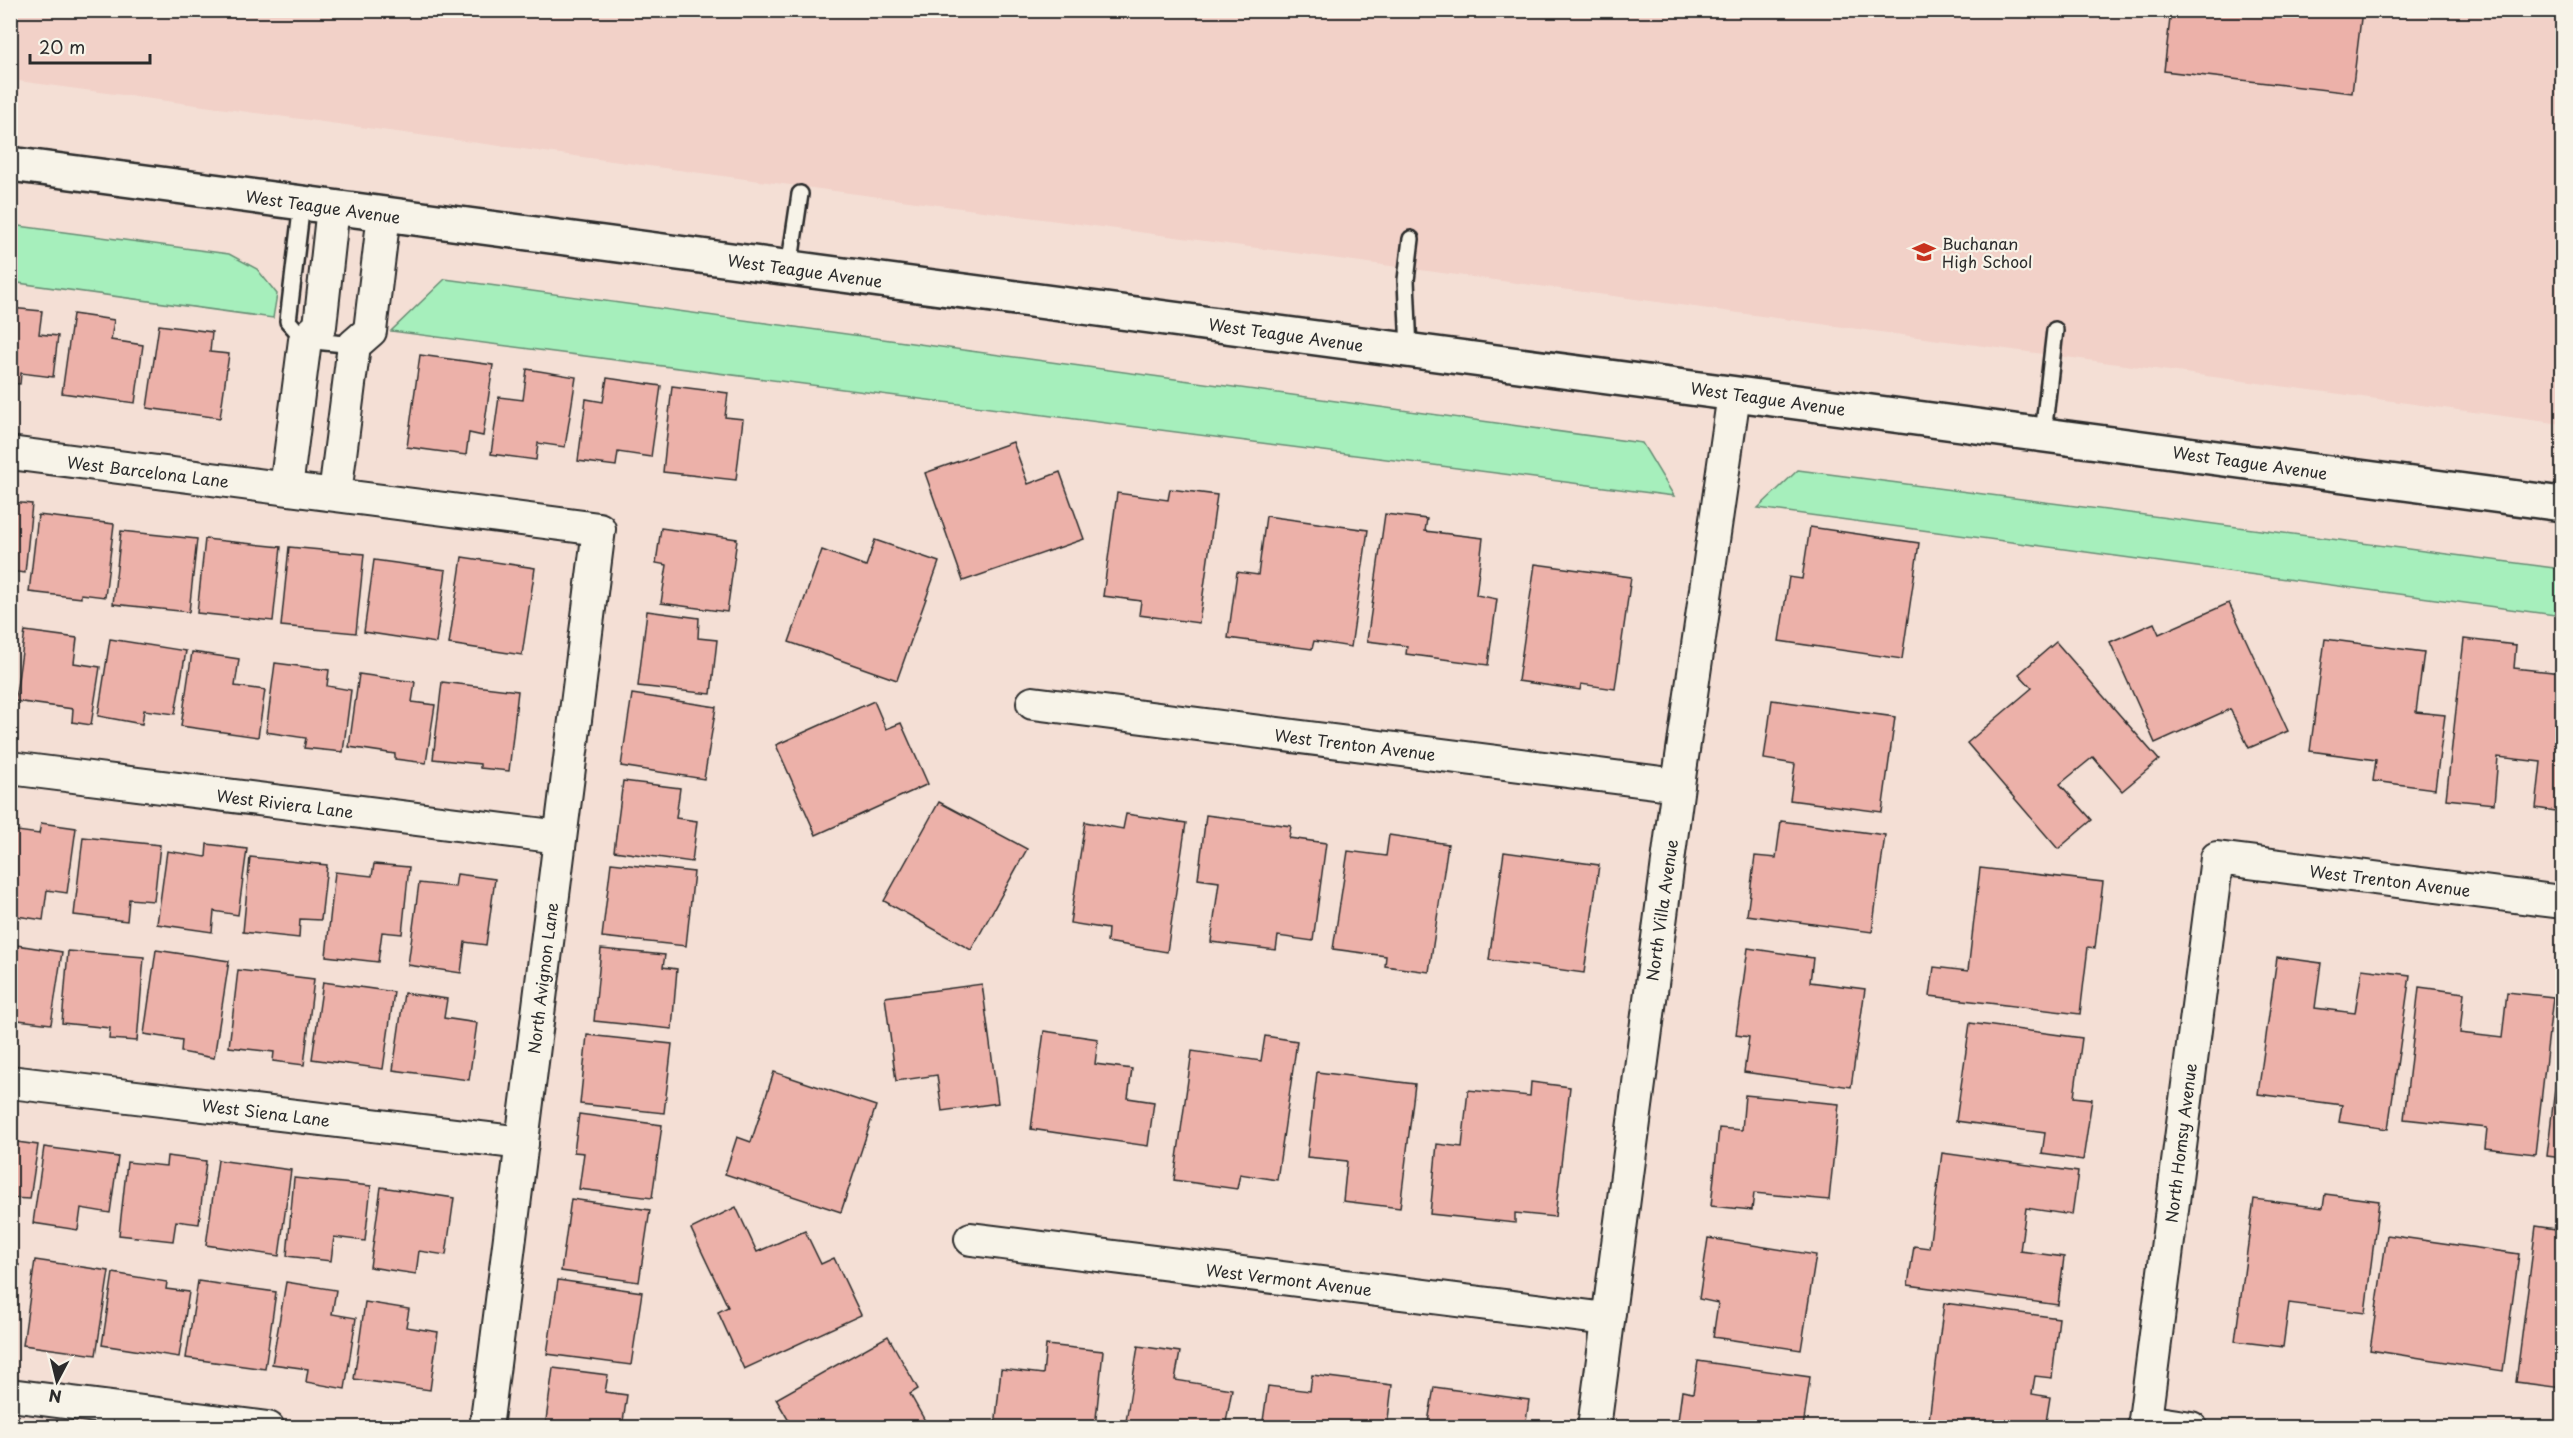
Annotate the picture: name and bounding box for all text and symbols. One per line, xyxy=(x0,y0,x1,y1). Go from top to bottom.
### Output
scale bar xyxy=(30,27,150,65)
text: 20 m xyxy=(39,33,85,60)
street label: West Teague Avenue xyxy=(244,183,402,229)
place label: Buchanan High School xyxy=(1942,231,2032,273)
school or university icon: Buchanan High School xyxy=(1911,239,1937,265)
street label: West Teague Avenue xyxy=(726,247,884,293)
street label: West Teague Avenue xyxy=(1207,311,1365,357)
street label: West Teague Avenue xyxy=(1689,375,1847,421)
street label: West Teague Avenue xyxy=(2171,439,2329,485)
street label: West Barcelona Lane xyxy=(66,449,230,493)
street label: West Trenton Avenue xyxy=(1273,722,1437,766)
street label: West Riviera Lane xyxy=(215,783,355,823)
street label: North Villa Avenue xyxy=(1639,837,1683,982)
street label: West Trenton Avenue xyxy=(2308,858,2472,902)
street label: North Avignon Lane xyxy=(521,901,563,1055)
street label: North Homsy Avenue xyxy=(2158,1062,2202,1224)
street label: West Siena Lane xyxy=(200,1092,332,1132)
street label: West Vermont Avenue xyxy=(1204,1257,1374,1301)
north arrow xyxy=(27,1351,87,1411)
text: N xyxy=(47,1384,63,1410)

